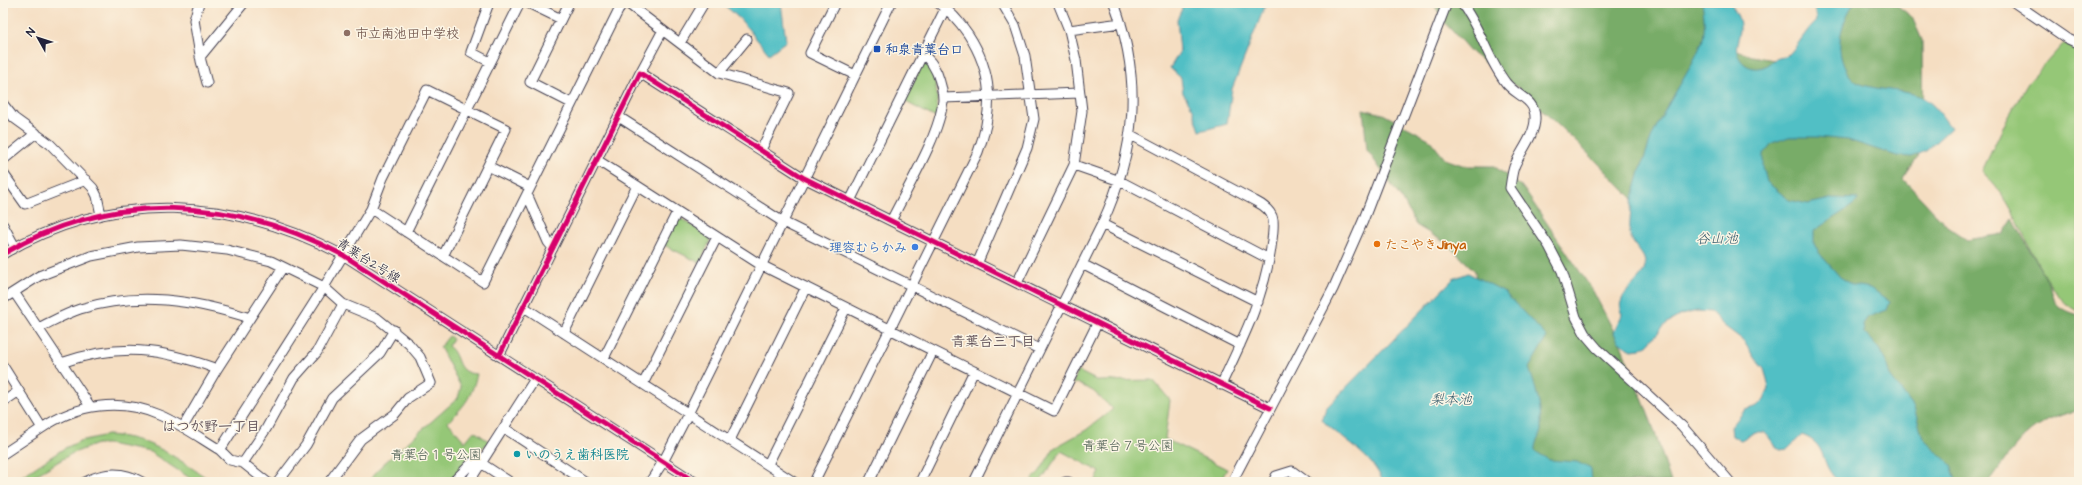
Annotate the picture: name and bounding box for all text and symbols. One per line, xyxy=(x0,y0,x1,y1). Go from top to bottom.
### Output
north arrow xyxy=(18,18,58,58)
text: N xyxy=(23,25,39,39)
place label: 市立南池田中学校 xyxy=(355,25,459,43)
marker: 市立南池田中学校 xyxy=(342,28,352,38)
place label: 和泉青葉台口 xyxy=(885,41,963,59)
marker: 和泉青葉台口 xyxy=(872,44,882,54)
water label: 谷山池 xyxy=(1696,229,1739,249)
street label: 青葉台2号線 xyxy=(333,234,405,288)
place label: たこやきJinya xyxy=(1385,236,1466,255)
place label: 理容むらかみ xyxy=(829,239,907,257)
marker: たこやきJinya xyxy=(1372,239,1382,249)
marker: 理容むらかみ xyxy=(910,242,920,252)
district label: 青葉台三丁目 xyxy=(951,332,1035,352)
water label: 梨本池 xyxy=(1430,390,1473,410)
district label: はつが野一丁目 xyxy=(162,417,260,437)
park label: 青葉台７号公園 xyxy=(1082,437,1174,455)
park label: 青葉台１号公園 xyxy=(390,446,482,464)
place label: いのうえ歯科医院 xyxy=(525,446,629,464)
marker: いのうえ歯科医院 xyxy=(512,449,522,459)

